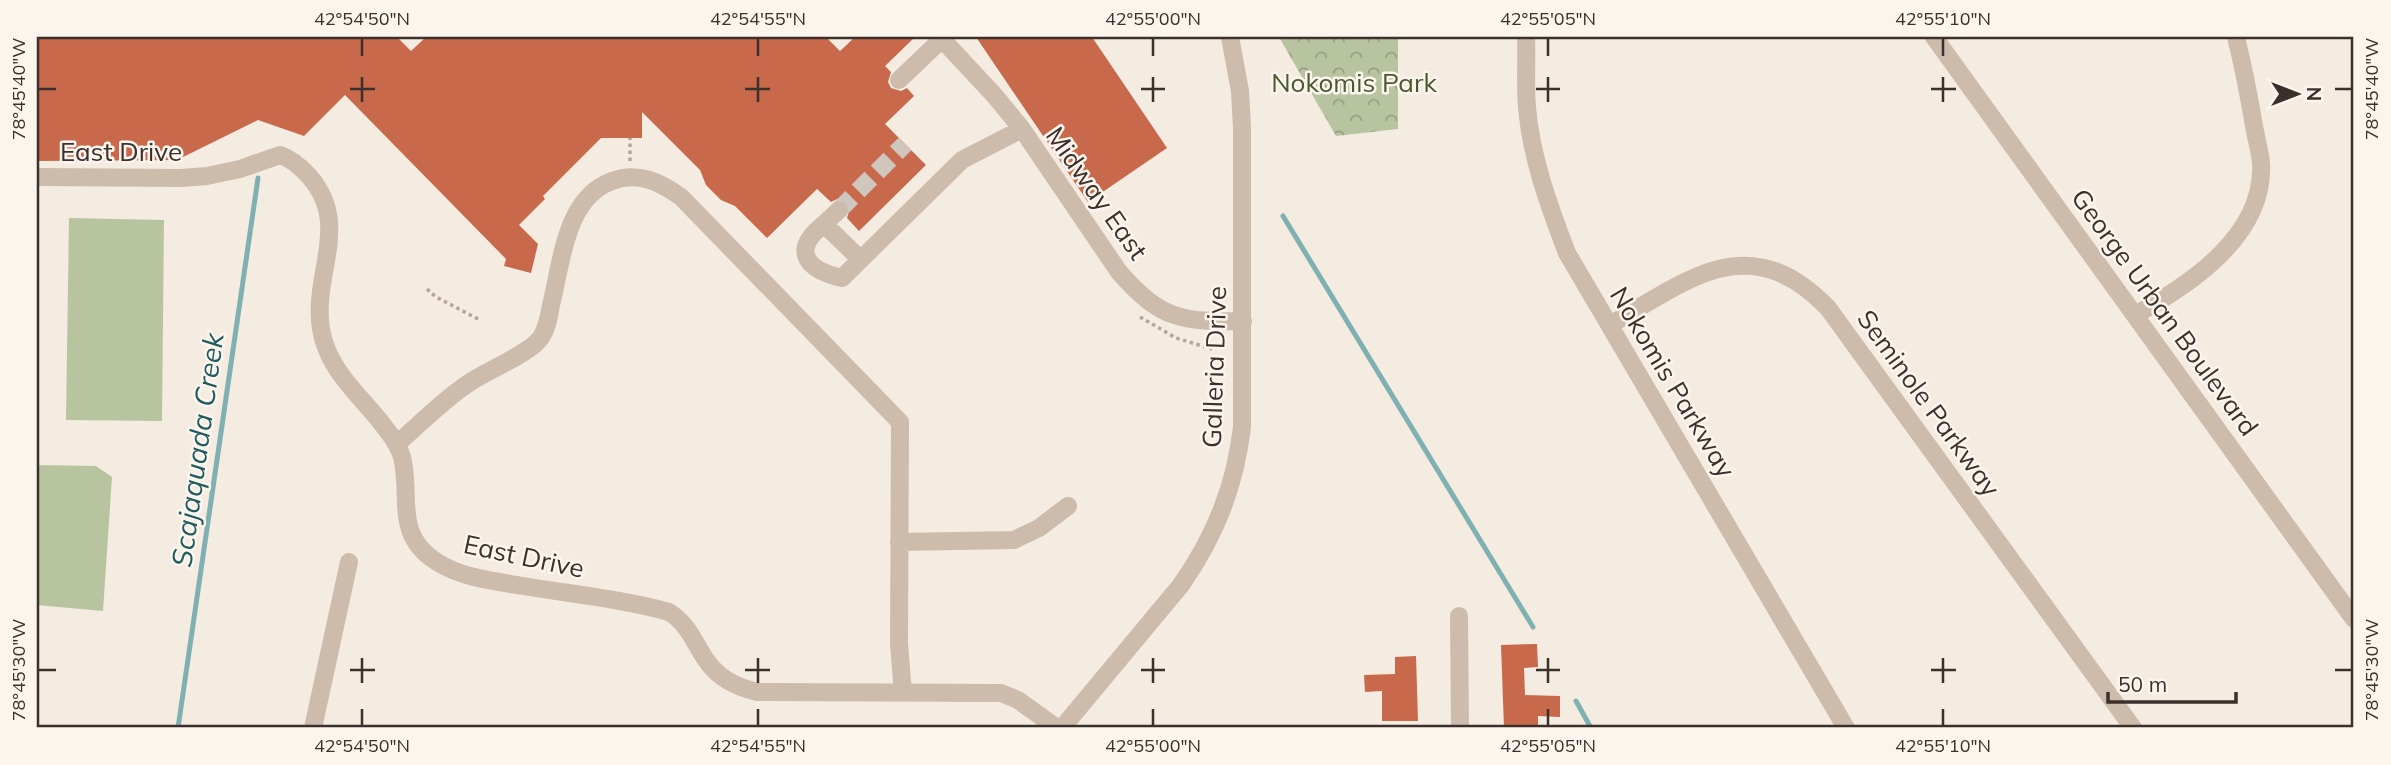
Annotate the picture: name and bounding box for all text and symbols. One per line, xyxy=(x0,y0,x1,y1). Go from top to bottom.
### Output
text: 42°54'50"N xyxy=(314,7,410,30)
text: 42°54'55"N xyxy=(710,7,806,30)
text: 42°55'00"N xyxy=(1105,7,1201,30)
text: 42°55'05"N xyxy=(1500,7,1596,30)
text: 42°55'10"N xyxy=(1895,7,1991,30)
text: 78°45'40"W xyxy=(7,38,30,140)
text: 78°45'40"W xyxy=(2360,38,2383,140)
north arrow xyxy=(2262,60,2332,130)
park label: Nokomis Park xyxy=(1271,66,1437,99)
text: N xyxy=(2302,87,2326,101)
street label: Midway East xyxy=(1039,120,1155,266)
street label: East Drive xyxy=(60,135,182,168)
street label: George Urban Boulevard xyxy=(2064,182,2266,442)
street label: Nokomis Parkway xyxy=(1603,281,1743,484)
street label: Galleria Drive xyxy=(1195,285,1233,449)
street label: Seminole Parkway xyxy=(1850,303,2008,503)
water label: Scajaquada Creek xyxy=(163,329,231,569)
street label: East Drive xyxy=(461,527,587,585)
text: 78°45'30"W xyxy=(7,619,30,721)
text: 78°45'30"W xyxy=(2360,619,2383,721)
scale bar xyxy=(2108,660,2235,704)
text: 50 m xyxy=(2118,671,2167,697)
text: 42°54'50"N xyxy=(314,734,410,757)
text: 42°54'55"N xyxy=(710,734,806,757)
text: 42°55'00"N xyxy=(1105,734,1201,757)
text: 42°55'05"N xyxy=(1500,734,1596,757)
text: 42°55'10"N xyxy=(1895,734,1991,757)

